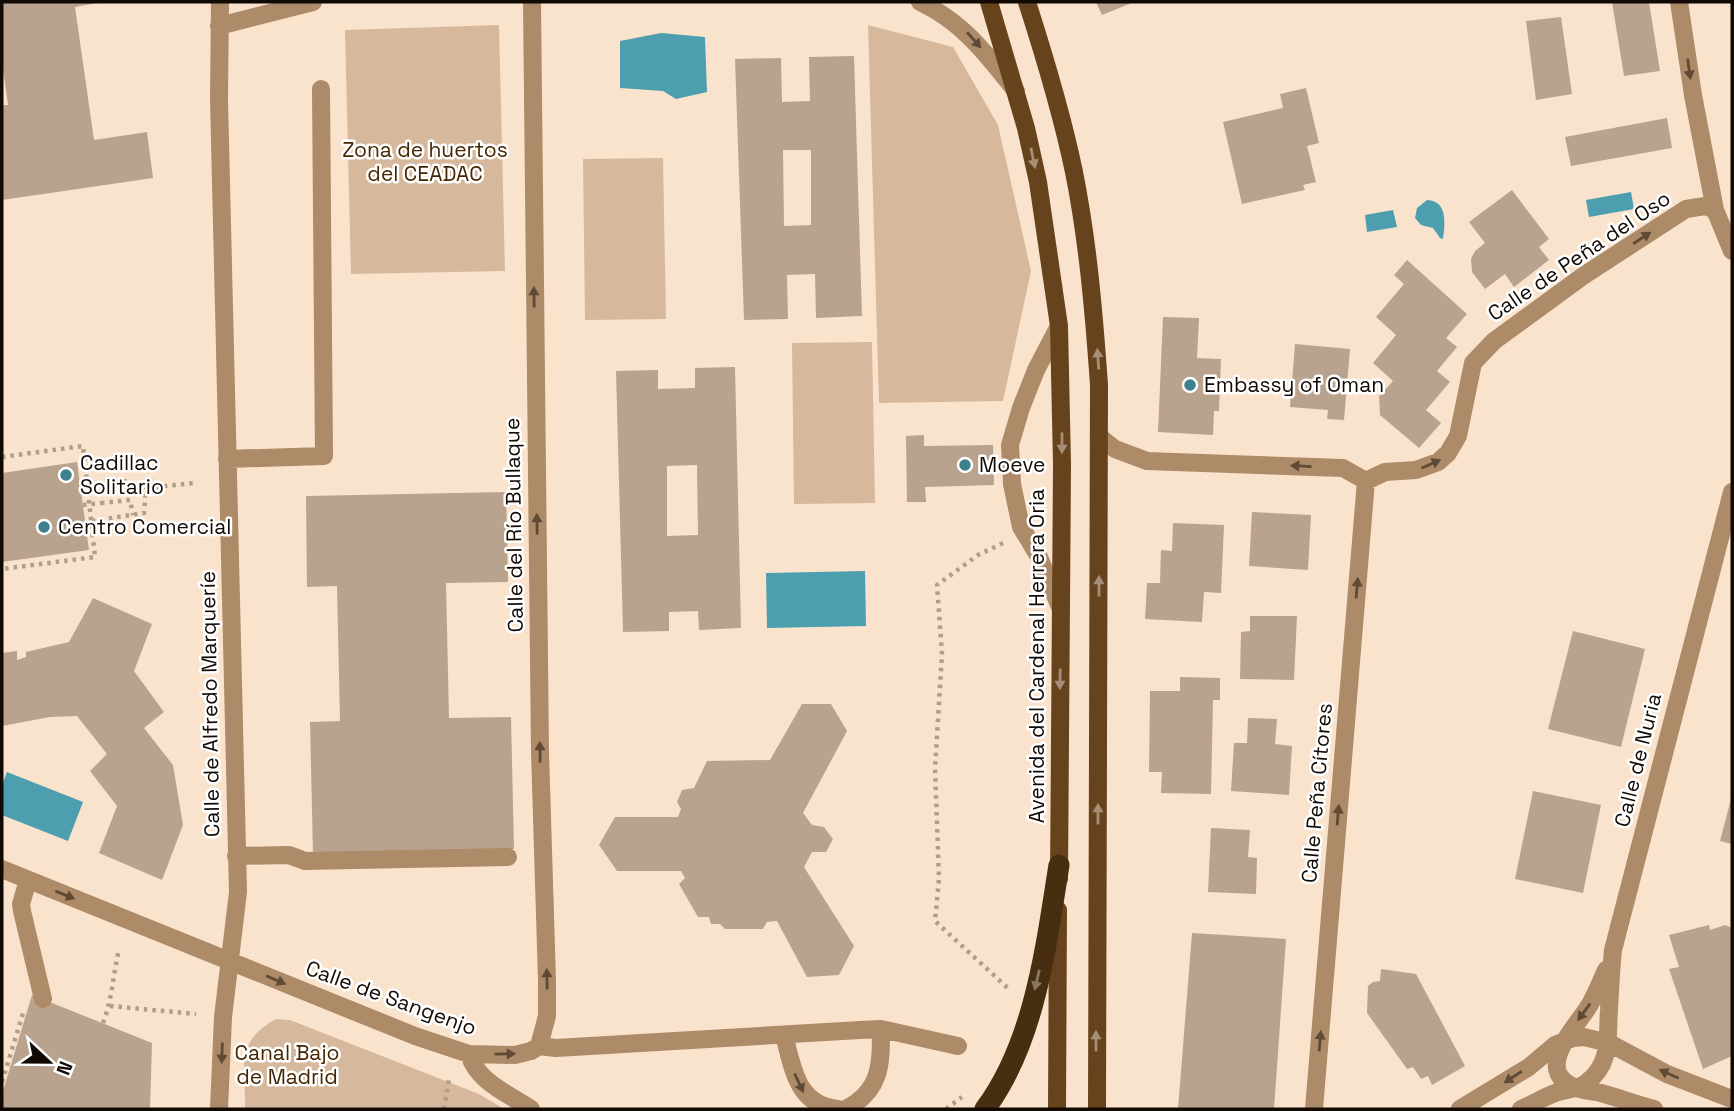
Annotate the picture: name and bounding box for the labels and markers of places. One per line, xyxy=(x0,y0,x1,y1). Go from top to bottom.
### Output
place label: Embassy of Oman xyxy=(1204,371,1384,398)
marker: Embassy of Oman xyxy=(1182,377,1198,393)
place label: Cadillac Solitario xyxy=(80,449,164,500)
place label: Moeve xyxy=(979,451,1045,478)
marker: Moeve xyxy=(957,457,973,473)
marker: Cadillac Solitario xyxy=(58,467,74,483)
place label: Centro Comercial xyxy=(58,513,231,540)
marker: Centro Comercial xyxy=(36,519,52,535)

